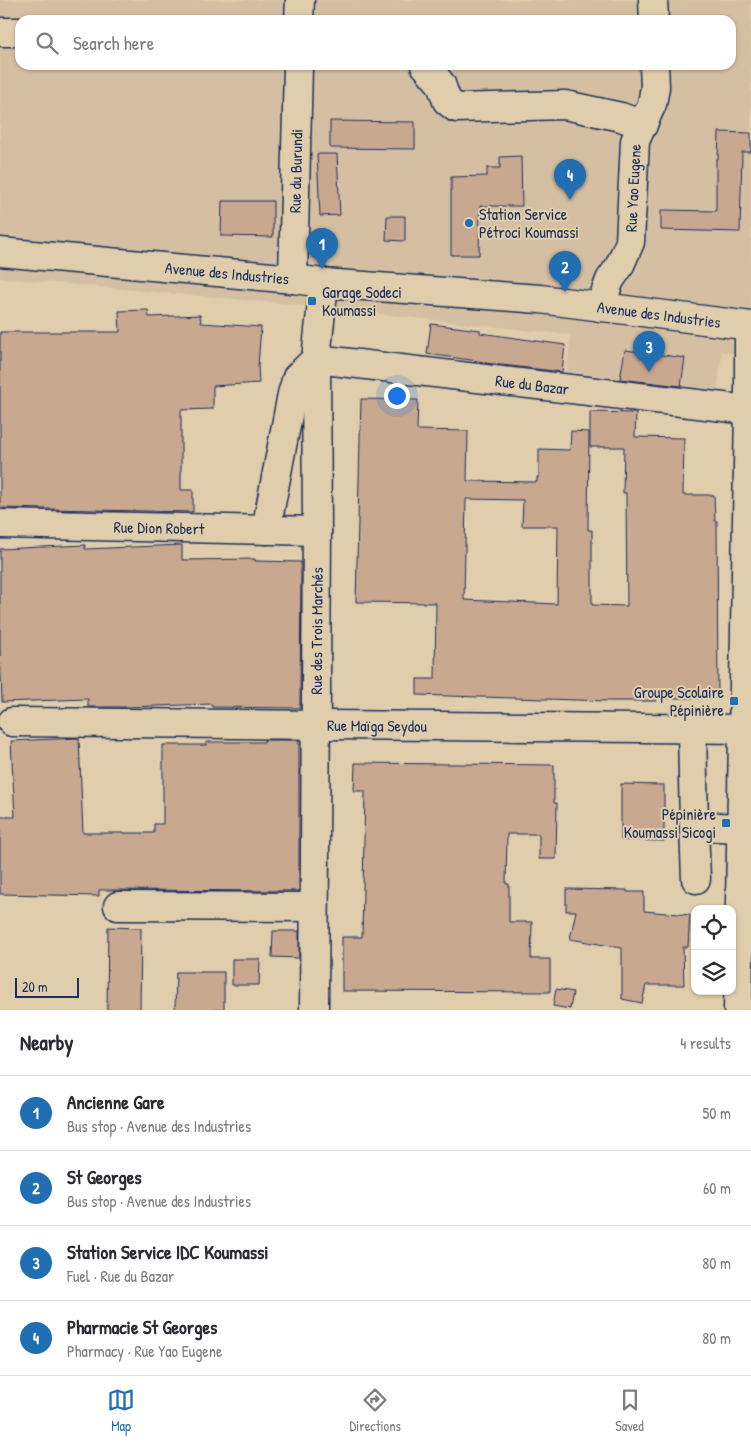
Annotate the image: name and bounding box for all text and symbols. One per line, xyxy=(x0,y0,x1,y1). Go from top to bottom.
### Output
search box xyxy=(15,15,736,70)
icon: search xyxy=(33,29,61,57)
text: Search here xyxy=(73,30,154,56)
street label: Rue du Burundi xyxy=(284,129,308,213)
street label: Rue Yao Eugene xyxy=(620,143,646,232)
pin: 4 xyxy=(554,159,586,200)
place label: Station Service Pétroci Koumassi xyxy=(479,203,579,243)
marker: Station Service Pétroci Koumassi xyxy=(463,217,475,229)
pin: 1 xyxy=(306,228,338,269)
pin: 2 xyxy=(549,251,581,292)
street label: Avenue des Industries xyxy=(164,256,290,290)
place label: Garage Sodeci Koumassi xyxy=(322,281,402,321)
marker: Garage Sodeci Koumassi xyxy=(306,295,318,307)
street label: Avenue des Industries xyxy=(596,295,722,333)
pin: 3 xyxy=(633,331,665,372)
street label: Rue du Bazar xyxy=(494,369,570,400)
your location xyxy=(384,383,410,409)
street label: Rue Dion Robert xyxy=(113,516,205,540)
street label: Rue des Trois Marchés xyxy=(305,567,328,695)
place label: Groupe Scolaire Pépinière xyxy=(634,681,725,721)
marker: Groupe Scolaire Pépinière xyxy=(728,695,740,707)
street label: Rue Maïga Seydou xyxy=(327,714,428,737)
place label: Pépinière Koumassi Sicogi xyxy=(624,803,717,843)
marker: Pépinière Koumassi Sicogi xyxy=(720,817,732,829)
map controls xyxy=(691,905,736,995)
button: locate xyxy=(691,905,736,950)
button: layers xyxy=(691,950,736,995)
scale bar xyxy=(15,975,79,998)
text: 20 m xyxy=(22,977,48,996)
text: Nearby xyxy=(20,1028,73,1057)
text: 4 results xyxy=(680,1032,731,1054)
text: Ancienne Gare xyxy=(67,1089,165,1115)
text: 1 xyxy=(33,1102,39,1124)
text: 50 m xyxy=(703,1102,731,1124)
text: Bus stop · Avenue des Industries xyxy=(67,1115,251,1137)
text: St Georges xyxy=(67,1164,142,1190)
text: 2 xyxy=(32,1177,40,1199)
text: 60 m xyxy=(703,1177,731,1199)
text: Bus stop · Avenue des Industries xyxy=(67,1190,251,1212)
text: Station Service IDC Koumassi xyxy=(67,1239,269,1265)
text: 3 xyxy=(32,1252,40,1274)
text: 80 m xyxy=(702,1252,731,1274)
text: Fuel · Rue du Bazar xyxy=(67,1265,174,1287)
text: Pharmacie St Georges xyxy=(67,1314,217,1340)
text: 4 xyxy=(33,1327,39,1349)
text: 80 m xyxy=(702,1327,731,1349)
text: Pharmacy · Rue Yao Eugene xyxy=(67,1340,222,1362)
tab: Map xyxy=(107,1386,135,1435)
tab: Directions xyxy=(349,1386,401,1435)
tab: Saved xyxy=(615,1386,644,1435)

